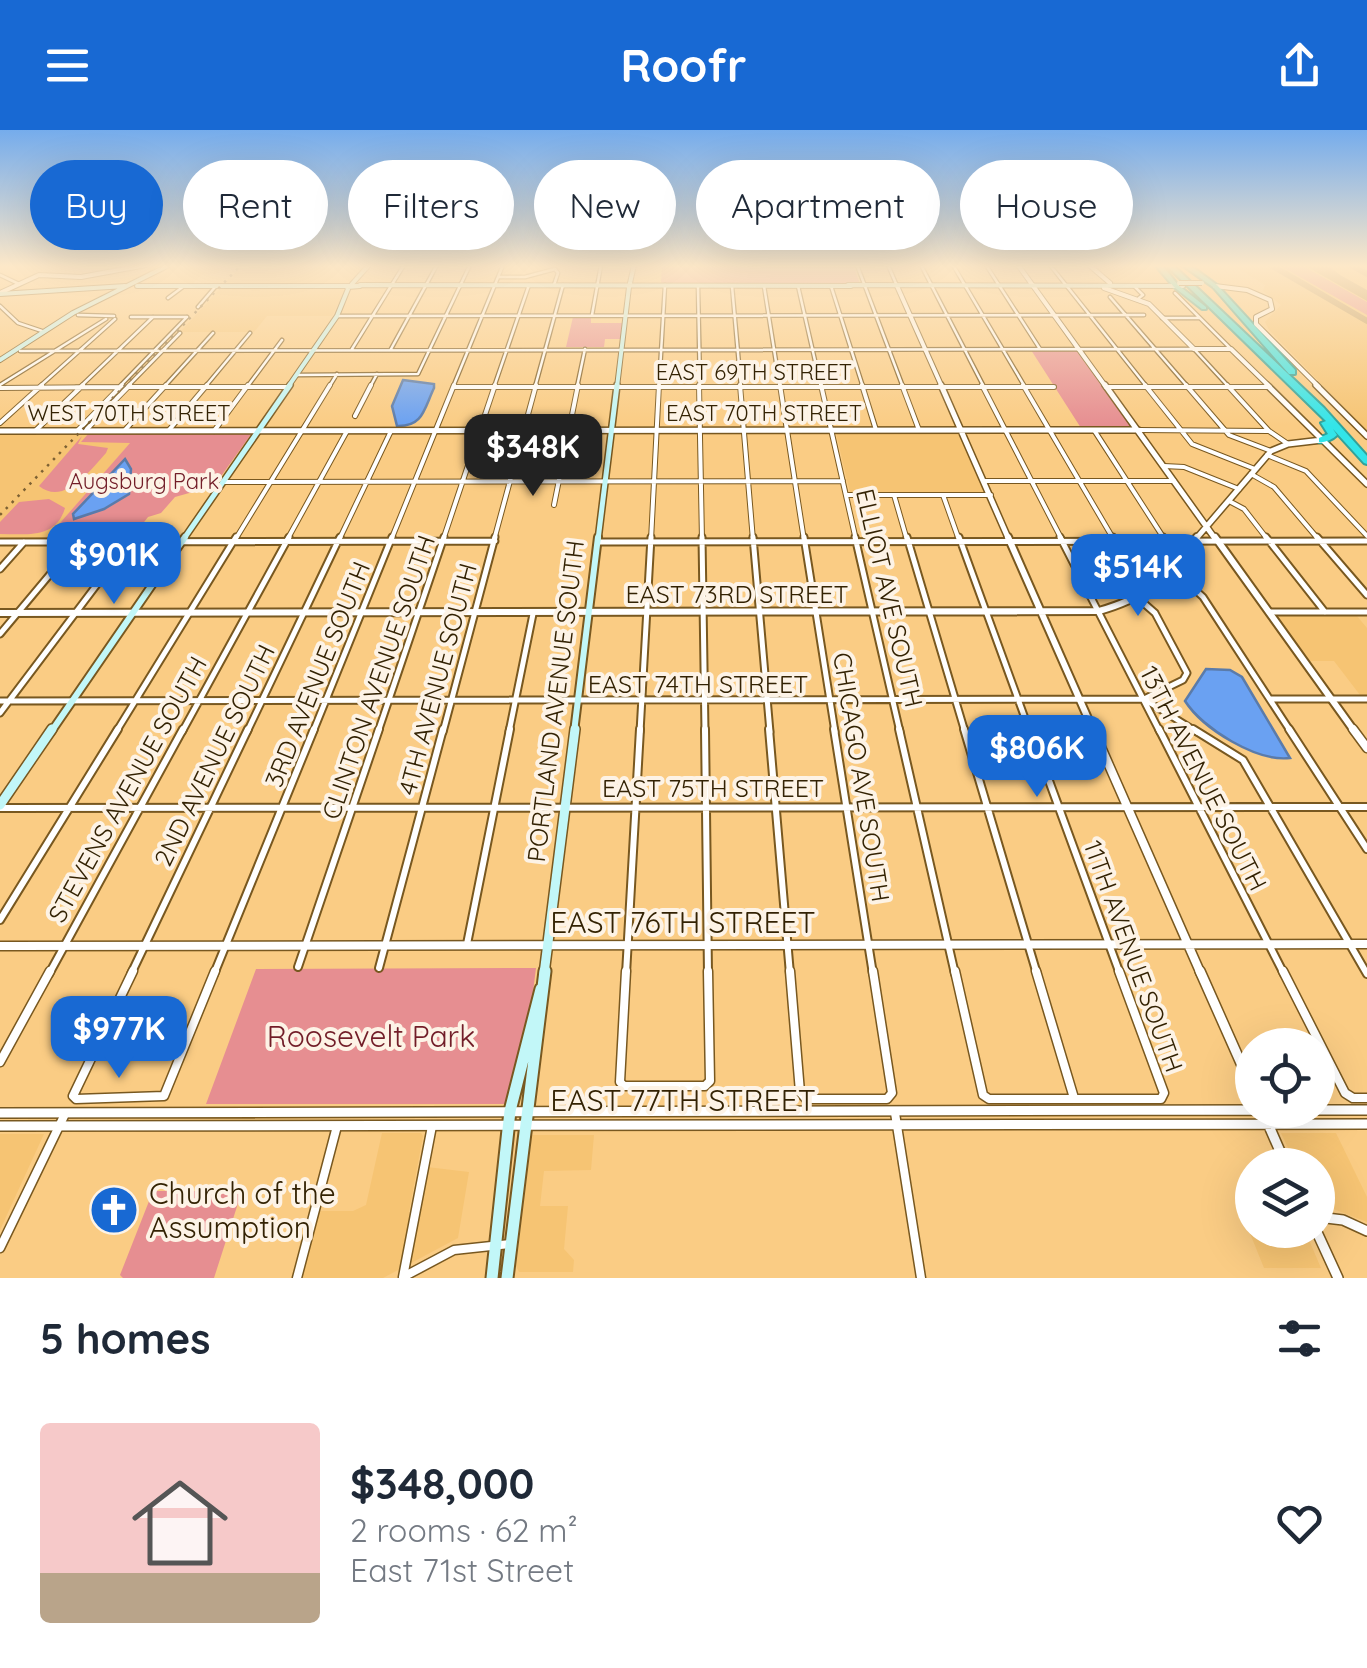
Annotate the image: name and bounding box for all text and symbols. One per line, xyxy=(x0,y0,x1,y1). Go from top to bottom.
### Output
text: Roofr xyxy=(620,37,747,93)
icon: menu xyxy=(40,38,95,93)
icon: share xyxy=(1272,38,1327,93)
chip: Buy xyxy=(30,160,163,250)
chip: Rent xyxy=(183,160,328,250)
chip: Filters xyxy=(348,160,514,250)
chip: New xyxy=(534,160,676,250)
chip: Apartment xyxy=(696,160,940,250)
chip: House xyxy=(960,160,1133,250)
street label: EAST 69TH STREET xyxy=(656,358,852,386)
street label: WEST 70TH STREET xyxy=(27,399,231,427)
street label: EAST 70TH STREET xyxy=(666,399,862,427)
pin: $348K xyxy=(463,414,603,499)
text: $348K xyxy=(486,426,580,466)
park label: Augsburg Park xyxy=(69,467,219,495)
street label: ELLIOT AVE SOUTH xyxy=(850,486,930,710)
pin: $901K xyxy=(44,522,184,607)
street label: CLINTON AVENUE SOUTH xyxy=(315,531,441,823)
text: $901K xyxy=(69,534,159,574)
pin: $514K xyxy=(1068,534,1208,619)
street label: PORTLAND AVENUE SOUTH xyxy=(520,538,590,864)
text: $514K xyxy=(1093,546,1183,586)
street label: 3RD AVENUE SOUTH xyxy=(258,557,376,791)
street label: 4TH AVENUE SOUTH xyxy=(391,560,483,798)
street label: EAST 73RD STREET xyxy=(625,578,849,609)
street label: 2ND AVENUE SOUTH xyxy=(147,639,281,871)
street label: CHICAGO AVE SOUTH xyxy=(827,650,897,904)
street label: STEVENS AVENUE SOUTH xyxy=(41,651,213,927)
street label: 13TH AVENUE SOUTH xyxy=(1134,660,1274,896)
street label: EAST 74TH STREET xyxy=(588,668,808,699)
pin: $806K xyxy=(967,715,1107,800)
text: $806K xyxy=(990,727,1084,767)
street label: EAST 75TH STREET xyxy=(602,772,824,803)
street label: 11TH AVENUE SOUTH xyxy=(1078,836,1190,1076)
street label: EAST 76TH STREET xyxy=(550,903,816,941)
pin: $977K xyxy=(49,996,189,1081)
text: $977K xyxy=(73,1008,165,1048)
park label: Roosevelt Park xyxy=(267,1017,475,1055)
map controls xyxy=(1235,1028,1335,1248)
button: locate xyxy=(1235,1028,1335,1128)
street label: EAST 77TH STREET xyxy=(550,1081,816,1119)
button: layers xyxy=(1235,1148,1335,1248)
place label: Church of the Assumption xyxy=(149,1174,336,1246)
church icon: Church of the Assumption xyxy=(88,1184,140,1236)
icon: filters xyxy=(1272,1311,1327,1366)
text: 5 homes xyxy=(40,1312,211,1365)
text: $348,000 xyxy=(350,1457,534,1510)
icon: home xyxy=(120,1463,240,1583)
icon: heart xyxy=(1272,1496,1327,1551)
text: 2 rooms · 62 m² xyxy=(350,1510,578,1550)
text: East 71st Street xyxy=(350,1550,574,1590)

